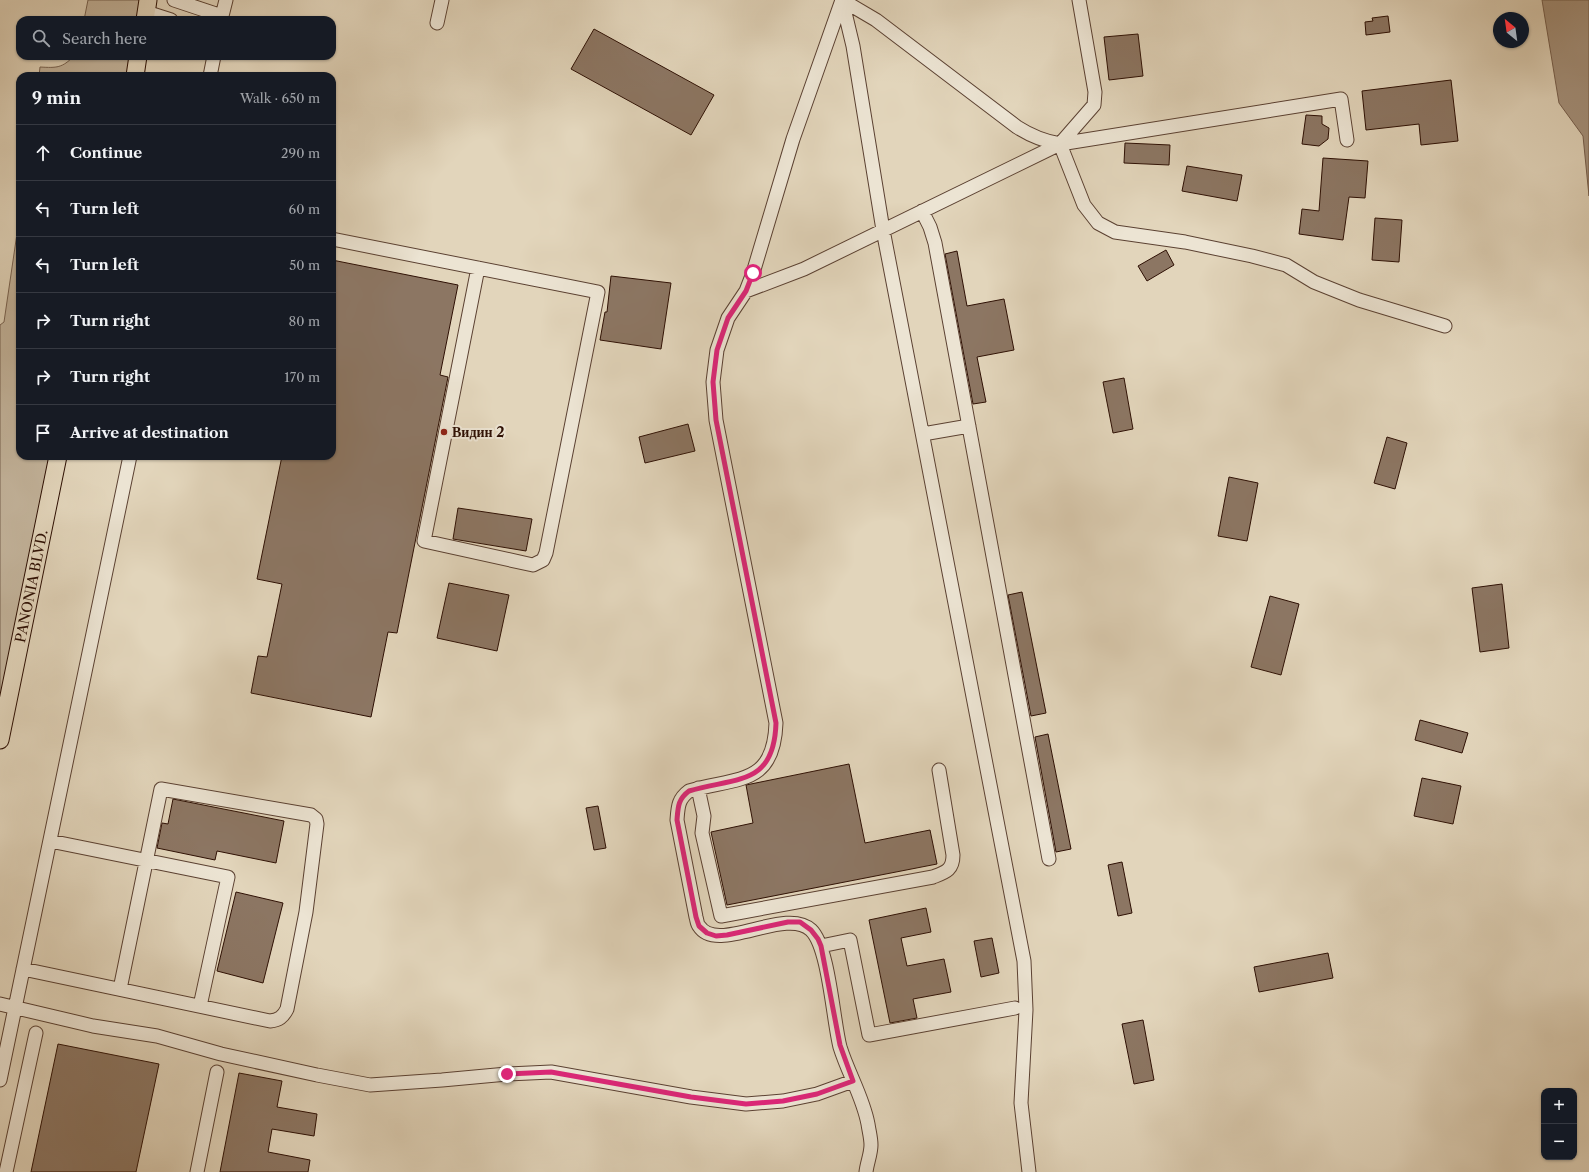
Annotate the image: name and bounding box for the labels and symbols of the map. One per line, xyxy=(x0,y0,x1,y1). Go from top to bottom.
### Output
north arrow xyxy=(1493,12,1529,48)
route start xyxy=(744,264,762,282)
place label: Видин 2 xyxy=(452,423,504,441)
marker: Видин 2 xyxy=(439,427,449,437)
street label: PANONIA BLVD. xyxy=(11,528,52,644)
route end xyxy=(498,1065,516,1083)

